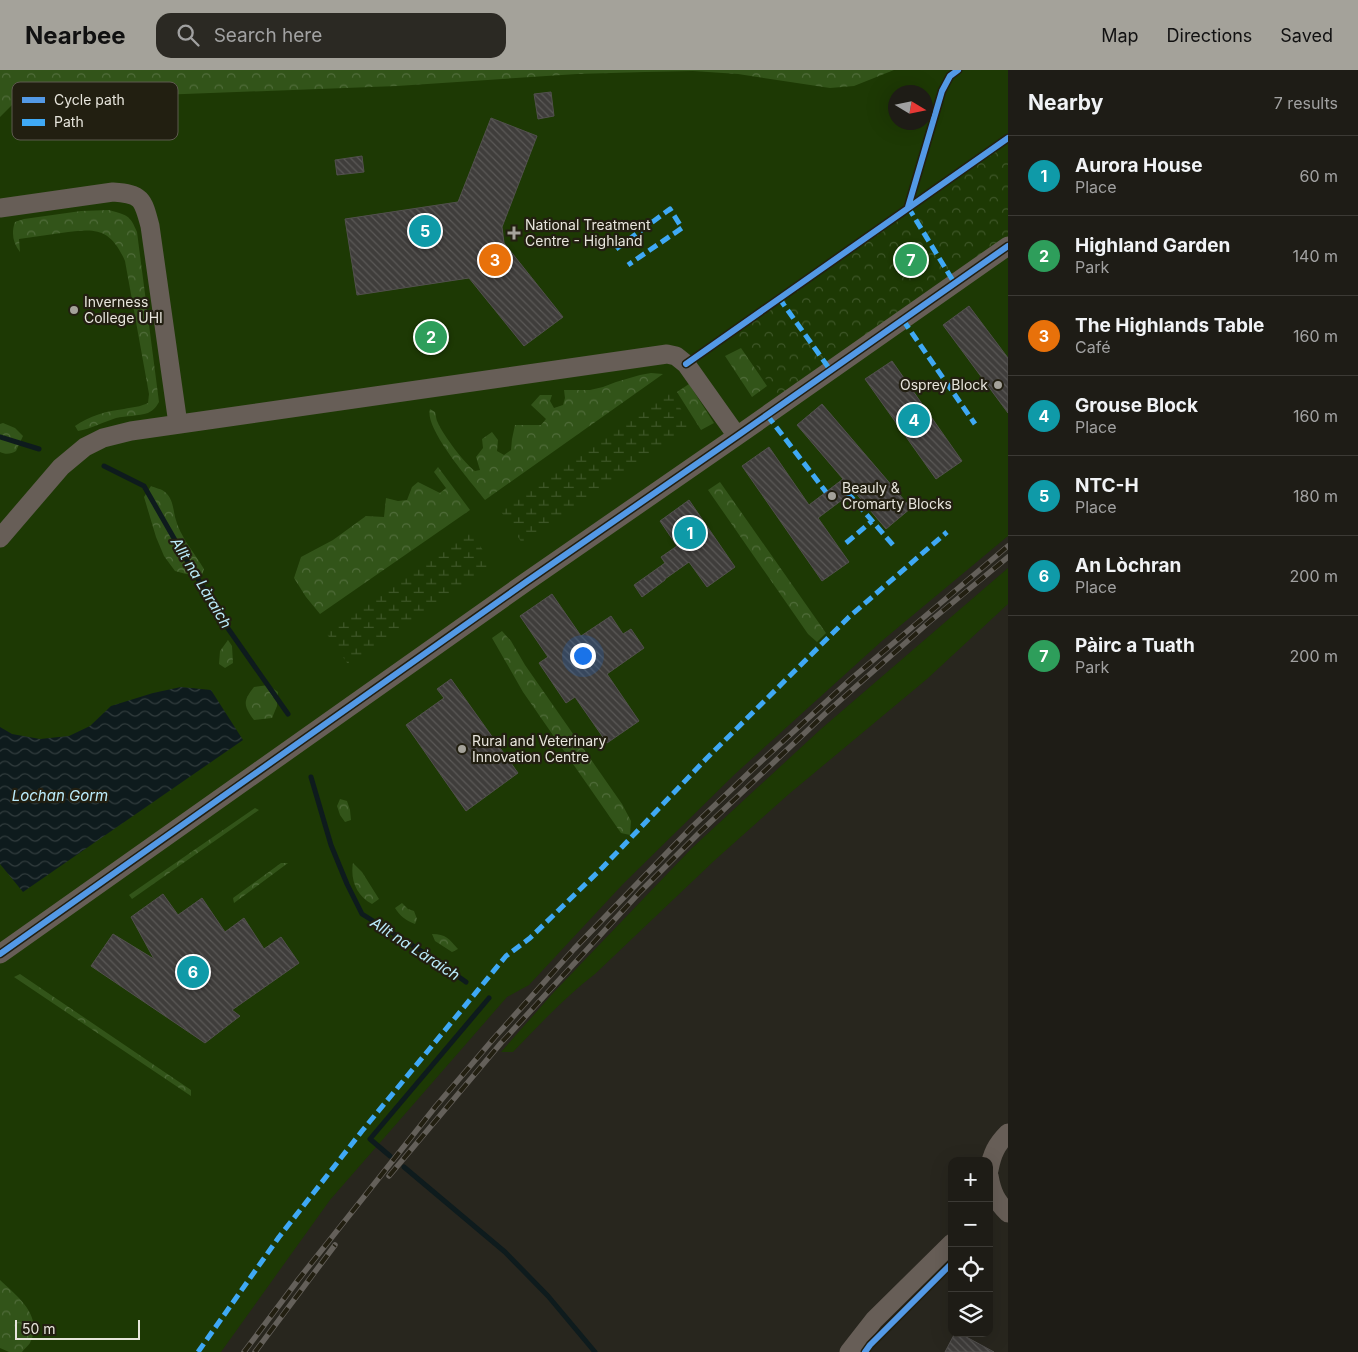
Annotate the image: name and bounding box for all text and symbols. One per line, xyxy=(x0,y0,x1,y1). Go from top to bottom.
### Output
search box xyxy=(156,13,506,58)
text: Nearbee xyxy=(25,21,126,50)
icon: search xyxy=(174,21,202,49)
text: Search here xyxy=(214,24,322,47)
text: Map xyxy=(1101,25,1139,46)
text: Directions xyxy=(1167,25,1252,46)
text: Saved xyxy=(1280,25,1333,46)
legend xyxy=(12,82,178,140)
north arrow xyxy=(888,85,933,130)
text: Nearby xyxy=(1028,90,1103,115)
text: Cycle path xyxy=(54,91,125,108)
text: 7 results xyxy=(1274,93,1338,113)
text: Path xyxy=(54,113,84,130)
text: Aurora House xyxy=(1075,154,1203,177)
text: 1 xyxy=(1041,166,1047,186)
text: 60 m xyxy=(1299,166,1338,186)
text: Place xyxy=(1075,177,1117,197)
pin: 5 xyxy=(409,212,441,250)
place label: National Treatment Centre - Highland xyxy=(525,216,651,249)
marker: National Treatment Centre - Highland xyxy=(507,226,521,240)
text: Highland Garden xyxy=(1075,234,1230,257)
pin: 3 xyxy=(479,241,511,279)
pin: 7 xyxy=(895,241,927,279)
text: 2 xyxy=(1039,246,1049,266)
text: 140 m xyxy=(1293,246,1338,266)
text: Park xyxy=(1075,257,1109,277)
place label: Inverness College UHI xyxy=(84,293,163,326)
marker: Inverness College UHI xyxy=(68,304,80,316)
text: The Highlands Table xyxy=(1075,314,1264,337)
pin: 2 xyxy=(415,318,447,356)
text: 3 xyxy=(1039,326,1049,346)
text: 160 m xyxy=(1293,326,1338,346)
text: Café xyxy=(1075,337,1110,357)
place label: Osprey Block xyxy=(900,376,988,393)
marker: Osprey Block xyxy=(992,379,1004,391)
text: Grouse Block xyxy=(1075,394,1198,417)
pin: 4 xyxy=(898,401,930,439)
text: 4 xyxy=(1039,406,1049,426)
text: 160 m xyxy=(1293,406,1338,426)
text: Place xyxy=(1075,417,1117,437)
text: NTC-H xyxy=(1075,474,1139,497)
place label: Beauly & Cromarty Blocks xyxy=(842,479,952,512)
text: 5 xyxy=(1039,486,1049,506)
text: 180 m xyxy=(1293,486,1338,506)
marker: Beauly & Cromarty Blocks xyxy=(826,490,838,502)
text: Place xyxy=(1075,497,1117,517)
pin: 1 xyxy=(674,514,706,552)
water label: Allt na Làraich xyxy=(166,533,236,632)
text: An Lòchran xyxy=(1075,554,1181,577)
text: 6 xyxy=(1039,566,1049,586)
text: 200 m xyxy=(1290,566,1338,586)
text: Place xyxy=(1075,577,1117,597)
text: Pàirc a Tuath xyxy=(1075,634,1195,657)
your location xyxy=(570,643,596,669)
text: 7 xyxy=(1039,646,1049,666)
text: 200 m xyxy=(1290,646,1338,666)
text: Park xyxy=(1075,657,1109,677)
place label: Rural and Veterinary Innovation Centre xyxy=(472,732,607,765)
marker: Rural and Veterinary Innovation Centre xyxy=(456,743,468,755)
water label: Lochan Gorm xyxy=(12,786,108,805)
water label: Allt na Làraich xyxy=(366,912,464,985)
pin: 6 xyxy=(177,953,209,991)
map controls xyxy=(948,1157,993,1337)
button: + xyxy=(948,1157,993,1202)
button: − xyxy=(948,1202,993,1247)
button: locate xyxy=(948,1247,993,1292)
button: layers xyxy=(948,1292,993,1337)
scale bar xyxy=(15,1317,140,1340)
text: 50 m xyxy=(22,1320,56,1337)

